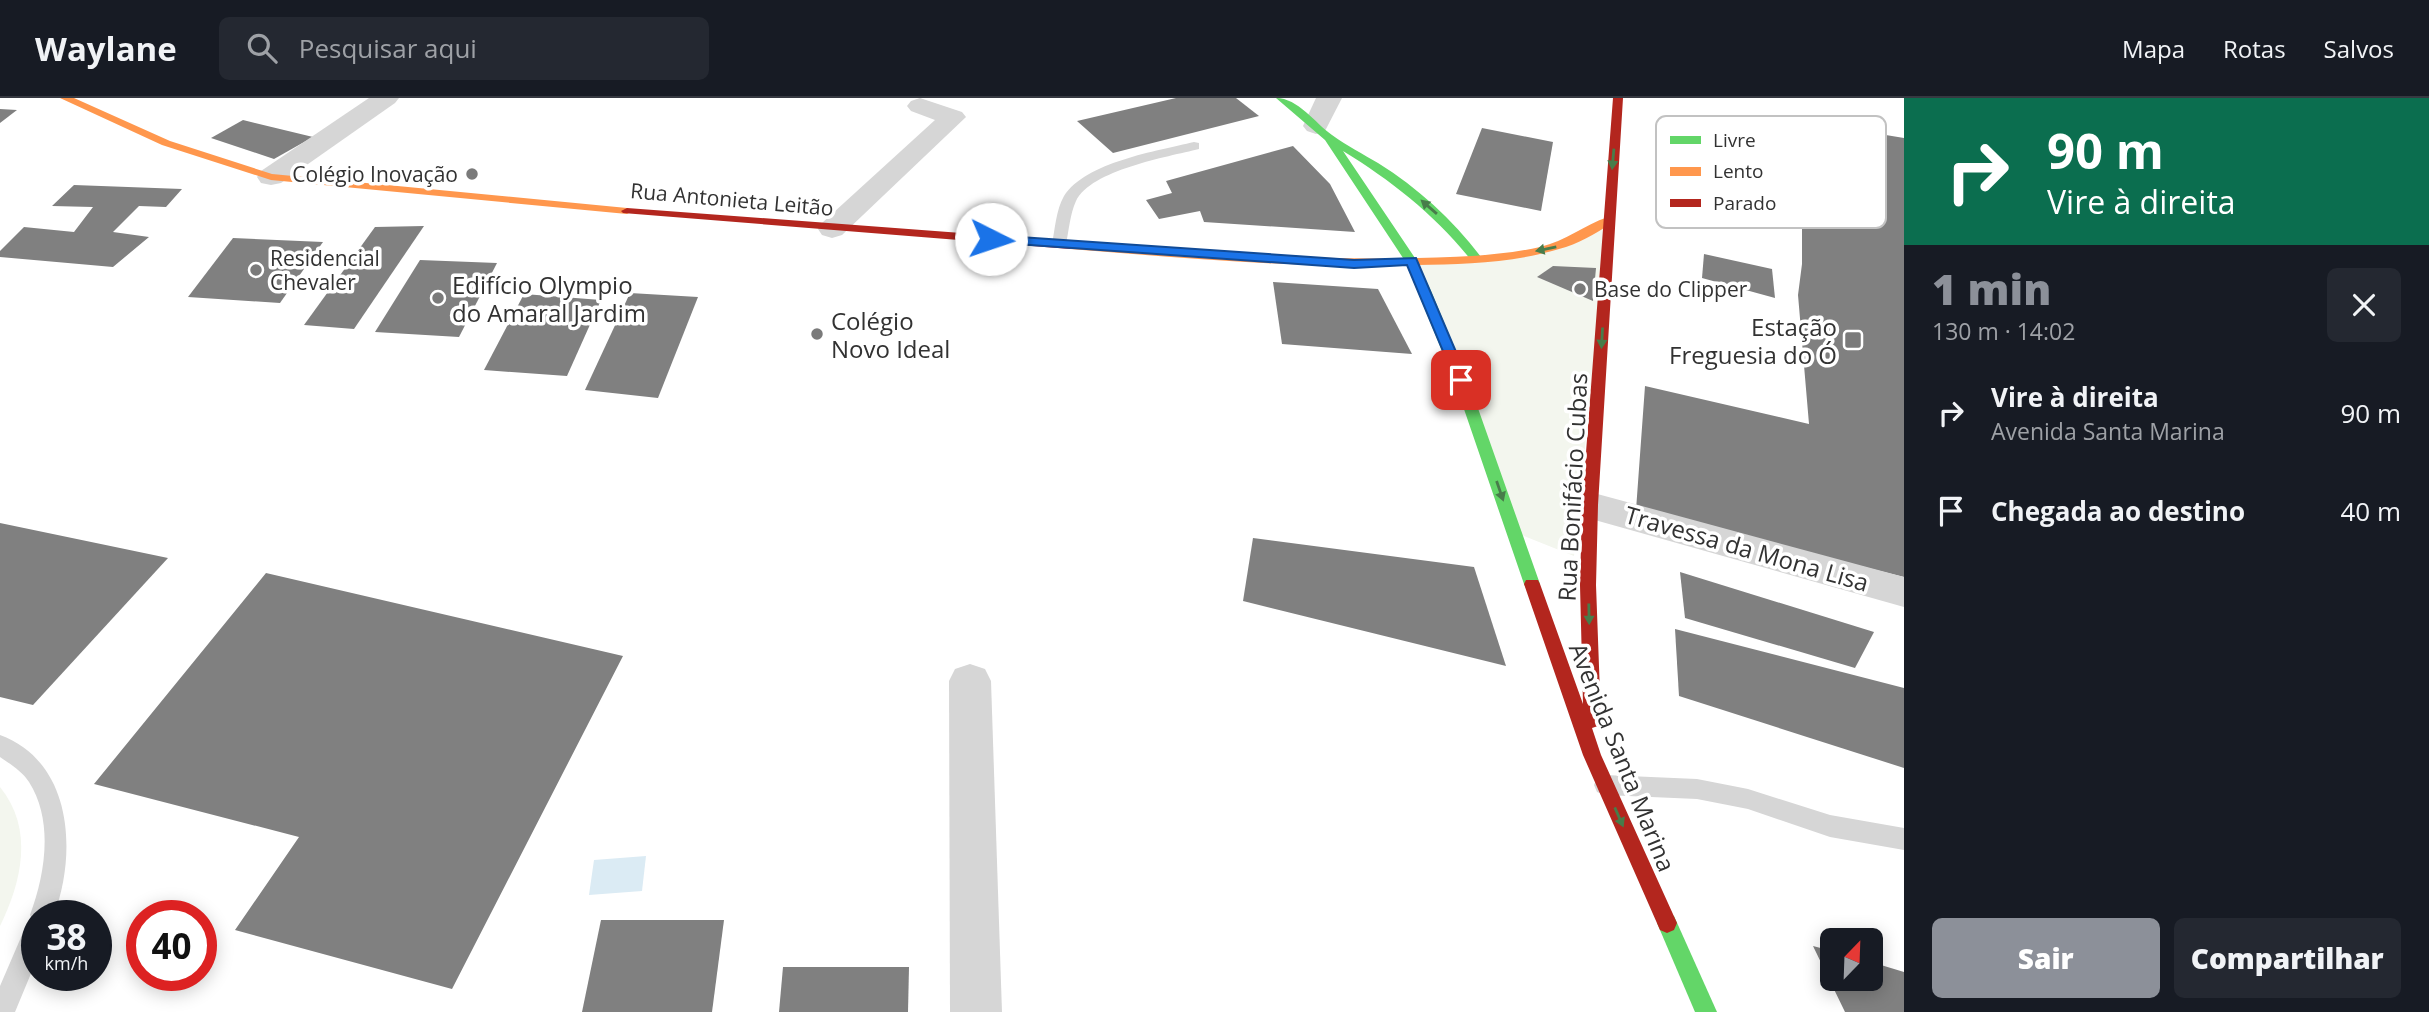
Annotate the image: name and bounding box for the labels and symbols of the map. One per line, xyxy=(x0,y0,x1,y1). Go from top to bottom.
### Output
legend xyxy=(1656,116,1886,228)
text: Livre xyxy=(1713,127,1756,153)
one-way arrow xyxy=(1607,149,1618,171)
text: Lento xyxy=(1713,158,1763,184)
place label: Colégio Inovação xyxy=(292,160,458,188)
marker: Colégio Inovação xyxy=(464,166,480,182)
street label: Rua Antonieta Leitão xyxy=(629,176,835,222)
text: Parado xyxy=(1713,190,1776,216)
one-way arrow xyxy=(1420,199,1438,215)
position arrow xyxy=(954,202,1028,276)
place label: Residencial Chevaler xyxy=(270,244,380,296)
one-way arrow xyxy=(1535,244,1557,255)
marker: Residencial Chevaler xyxy=(248,262,264,278)
place label: Edifício Olympio do Amaral Jardim xyxy=(452,268,646,329)
place label: Base do Clipper xyxy=(1594,275,1748,303)
marker: Base do Clipper xyxy=(1572,281,1588,297)
marker: Edifício Olympio do Amaral Jardim xyxy=(430,290,446,306)
place label: Colégio Novo Ideal xyxy=(831,304,950,365)
place label: Estação Freguesia do Ó xyxy=(1669,310,1837,371)
marker: Colégio Novo Ideal xyxy=(809,326,825,342)
one-way arrow xyxy=(1596,327,1607,349)
marker: Estação Freguesia do Ó xyxy=(1843,330,1863,350)
pin xyxy=(1431,350,1491,410)
street label: Rua Bonifácio Cubas xyxy=(1550,372,1594,602)
one-way arrow xyxy=(1495,481,1506,502)
street label: Travessa da Mona Lisa xyxy=(1621,497,1873,599)
one-way arrow xyxy=(1583,603,1595,625)
street label: Avenida Santa Marina xyxy=(1562,638,1684,876)
one-way arrow xyxy=(1614,807,1625,828)
speed limit sign: 40 xyxy=(126,900,217,991)
north arrow xyxy=(1820,928,1883,990)

